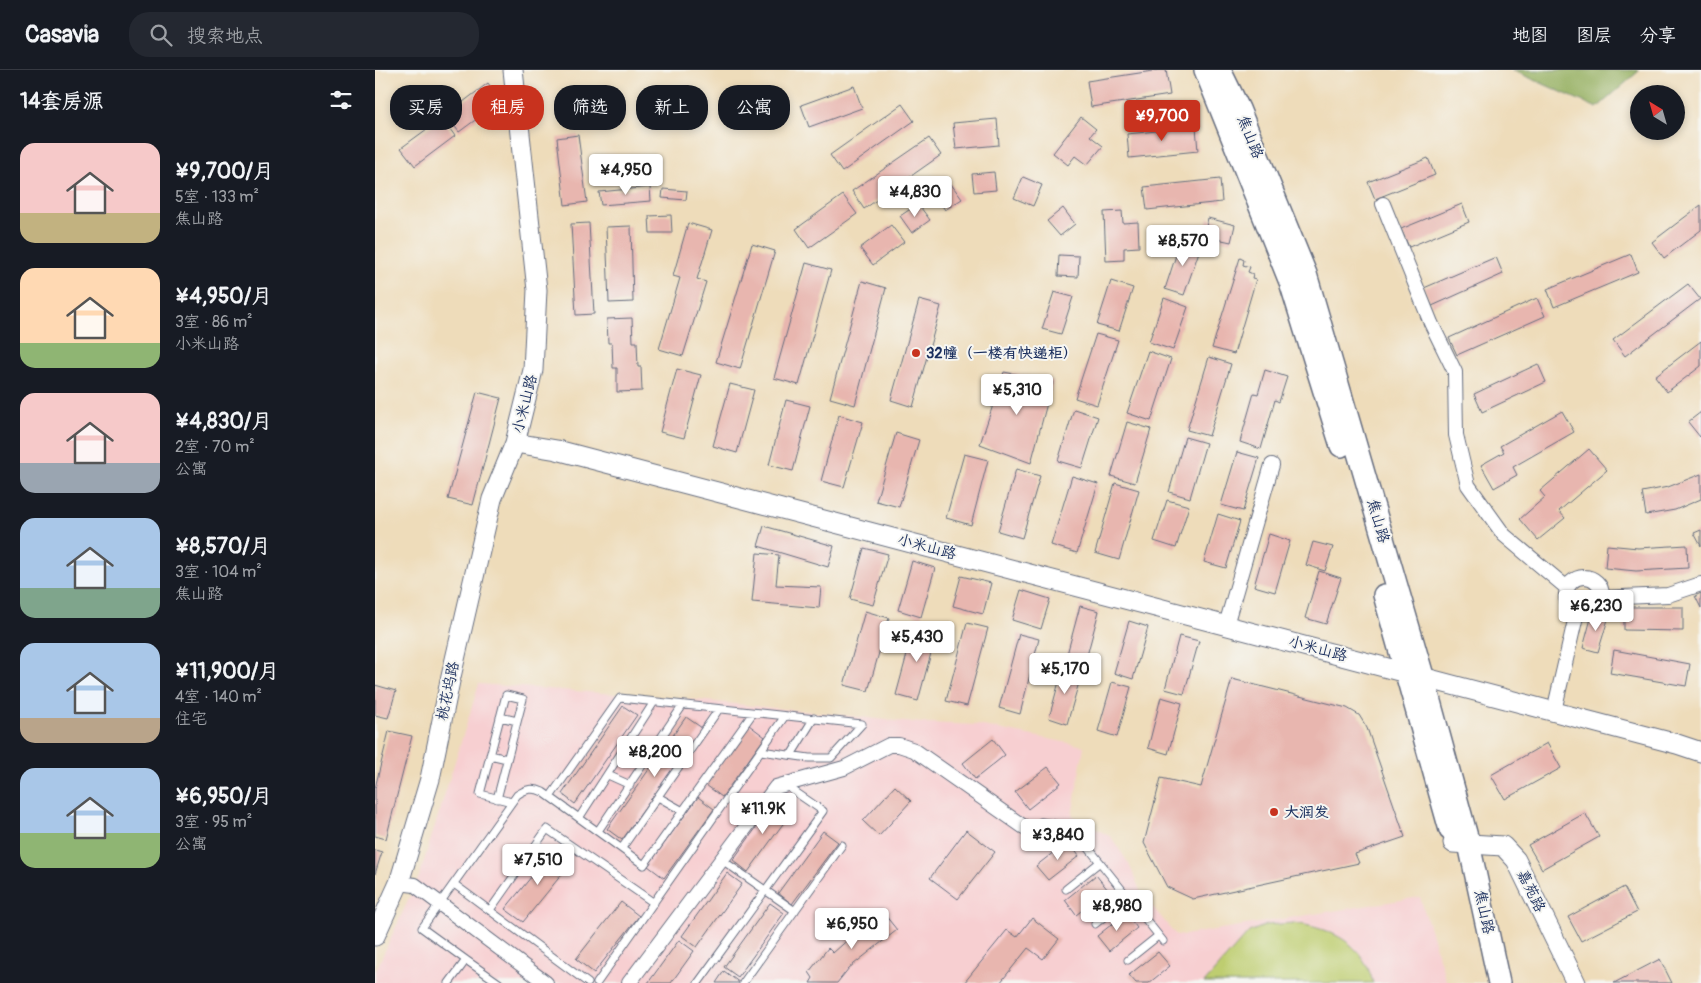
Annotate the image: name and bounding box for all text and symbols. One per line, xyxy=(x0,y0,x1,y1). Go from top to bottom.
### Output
search box xyxy=(129,12,479,57)
text: Casavia xyxy=(25,20,99,49)
icon: search xyxy=(147,21,175,49)
text: 搜索地点 xyxy=(187,24,263,48)
text: 地图 xyxy=(1512,24,1548,47)
text: 图层 xyxy=(1576,24,1612,47)
text: 分享 xyxy=(1640,24,1676,47)
chip: 买房 xyxy=(390,85,462,130)
chip: 租房 xyxy=(472,85,544,130)
chip: 筛选 xyxy=(554,85,626,130)
chip: 新上 xyxy=(636,85,708,130)
chip: 公寓 xyxy=(718,85,790,130)
north arrow xyxy=(1630,85,1685,140)
map controls xyxy=(1630,85,1685,140)
icon: filters xyxy=(327,86,355,114)
text: 14套房源 xyxy=(20,88,103,115)
pin: ¥9,700 xyxy=(1121,100,1203,142)
text: ¥9,700 xyxy=(1135,106,1189,126)
street label: 焦山路 xyxy=(1233,113,1267,161)
pin: ¥4,950 xyxy=(585,154,667,196)
text: ¥9,700/月 xyxy=(175,158,274,185)
text: ¥4,950 xyxy=(600,160,652,180)
icon: home xyxy=(60,163,120,223)
pin: ¥4,830 xyxy=(874,176,956,218)
text: ¥4,830 xyxy=(889,182,941,202)
text: 5室 · 133 m² xyxy=(175,187,259,207)
text: 焦山路 xyxy=(175,209,223,229)
pin: ¥8,570 xyxy=(1142,224,1224,267)
text: ¥8,570 xyxy=(1157,231,1209,251)
text: ¥4,950/月 xyxy=(175,283,272,310)
icon: home xyxy=(60,288,120,348)
text: 3室 · 86 m² xyxy=(175,312,253,332)
text: 小米山路 xyxy=(175,334,239,354)
place label: 32幢（一楼有快递柜） xyxy=(926,344,1078,363)
marker: 32幢（一楼有快递柜） xyxy=(910,347,922,359)
street label: 小米山路 xyxy=(509,373,541,435)
pin: ¥5,310 xyxy=(976,374,1058,416)
text: ¥5,310 xyxy=(992,380,1042,400)
text: ¥4,830/月 xyxy=(175,408,272,435)
icon: home xyxy=(60,413,120,473)
text: 2室 · 70 m² xyxy=(175,437,255,457)
text: 公寓 xyxy=(175,459,207,479)
street label: 焦山路 xyxy=(1363,497,1393,545)
street label: 小米山路 xyxy=(896,530,958,564)
text: ¥8,570/月 xyxy=(175,533,271,560)
icon: home xyxy=(60,538,120,598)
text: 3室 · 104 m² xyxy=(175,562,262,582)
text: 焦山路 xyxy=(175,584,223,604)
pin: ¥6,230 xyxy=(1555,590,1637,632)
text: ¥6,230 xyxy=(1570,596,1622,616)
pin: ¥5,430 xyxy=(876,620,958,663)
text: ¥5,430 xyxy=(891,627,943,647)
street label: 小米山路 xyxy=(1287,632,1349,666)
pin: ¥5,170 xyxy=(1024,652,1106,695)
text: ¥11,900/月 xyxy=(175,658,279,685)
text: ¥5,170 xyxy=(1040,659,1090,679)
street label: 桃花坞路 xyxy=(432,660,464,722)
icon: home xyxy=(60,663,120,723)
text: 4室 · 140 m² xyxy=(175,687,262,707)
text: 住宅 xyxy=(175,709,207,729)
pin: ¥8,200 xyxy=(614,736,696,778)
text: ¥8,200 xyxy=(628,742,682,762)
text: ¥6,950/月 xyxy=(175,783,272,810)
icon: home xyxy=(60,788,120,848)
pin: ¥11.9K xyxy=(722,792,804,835)
text: ¥11.9K xyxy=(740,799,786,819)
place label: 大润发 xyxy=(1284,803,1329,822)
marker: 大润发 xyxy=(1268,806,1280,818)
text: 3室 · 95 m² xyxy=(175,812,252,832)
pin: ¥3,840 xyxy=(1017,818,1099,861)
text: ¥3,840 xyxy=(1032,825,1084,845)
text: 公寓 xyxy=(175,834,207,854)
pin: ¥7,510 xyxy=(497,844,579,886)
text: ¥7,510 xyxy=(513,850,563,870)
street label: 嘉苑路 xyxy=(1513,867,1549,915)
street label: 焦山路 xyxy=(1470,888,1498,936)
pin: ¥8,980 xyxy=(1076,890,1158,932)
text: ¥8,980 xyxy=(1092,896,1142,916)
pin: ¥6,950 xyxy=(811,908,893,950)
text: ¥6,950 xyxy=(826,914,878,934)

